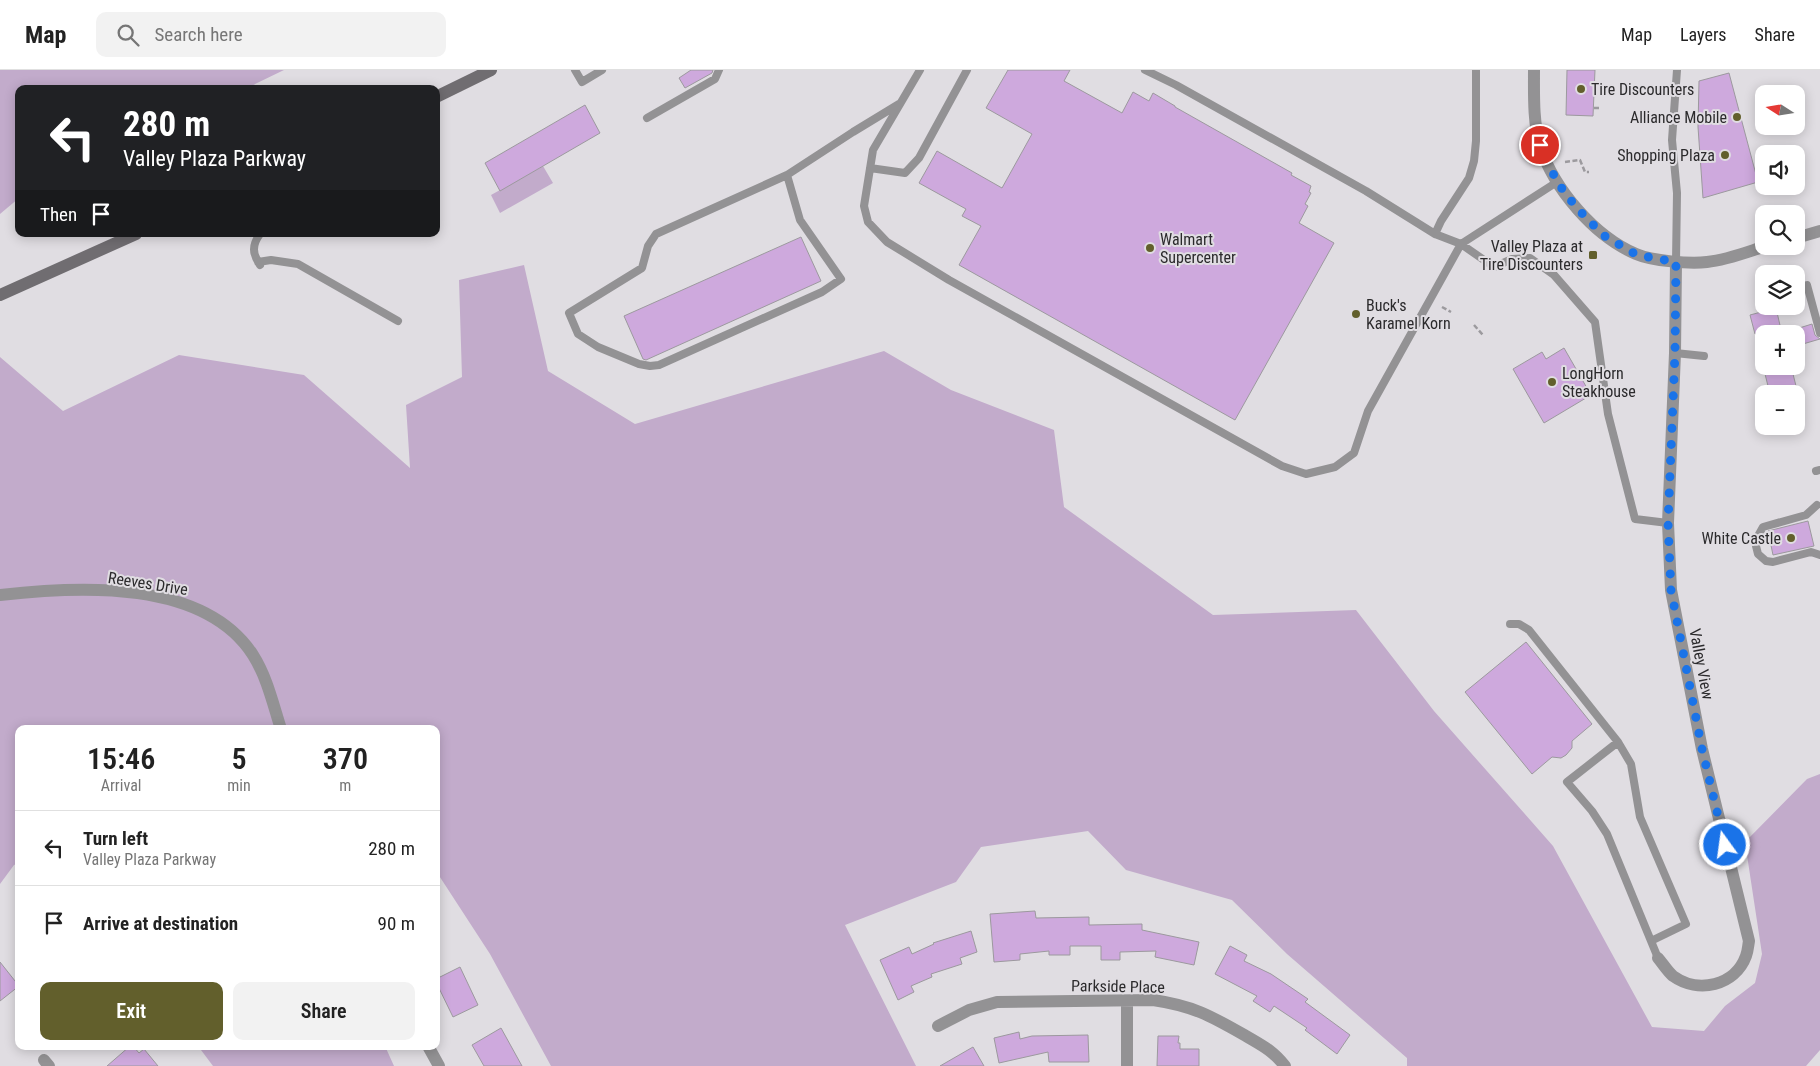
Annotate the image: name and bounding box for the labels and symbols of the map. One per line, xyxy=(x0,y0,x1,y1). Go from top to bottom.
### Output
place label: Tire Discounters xyxy=(1591,80,1694,99)
marker: Tire Discounters xyxy=(1575,83,1587,95)
north arrow xyxy=(1755,85,1805,135)
place label: Alliance Mobile xyxy=(1630,108,1727,127)
marker: Alliance Mobile xyxy=(1731,111,1743,123)
pin xyxy=(1519,124,1561,166)
place label: Shopping Plaza xyxy=(1617,146,1715,165)
marker: Shopping Plaza xyxy=(1719,149,1731,161)
place label: Walmart Supercenter xyxy=(1160,230,1236,267)
place label: Valley Plaza at Tire Discounters xyxy=(1480,237,1583,274)
marker: Walmart Supercenter xyxy=(1144,242,1156,254)
marker: Valley Plaza at Tire Discounters xyxy=(1587,249,1599,261)
place label: Buck's Karamel Korn xyxy=(1366,296,1451,333)
marker: Buck's Karamel Korn xyxy=(1350,308,1362,320)
place label: LongHorn Steakhouse xyxy=(1562,364,1636,401)
marker: LongHorn Steakhouse xyxy=(1546,376,1558,388)
place label: White Castle xyxy=(1702,529,1781,548)
marker: White Castle xyxy=(1785,532,1797,544)
street label: Reeves Drive xyxy=(107,568,189,599)
street label: Valley View xyxy=(1685,627,1718,701)
position arrow xyxy=(1698,818,1750,870)
street label: Parkside Place xyxy=(1071,976,1165,997)

